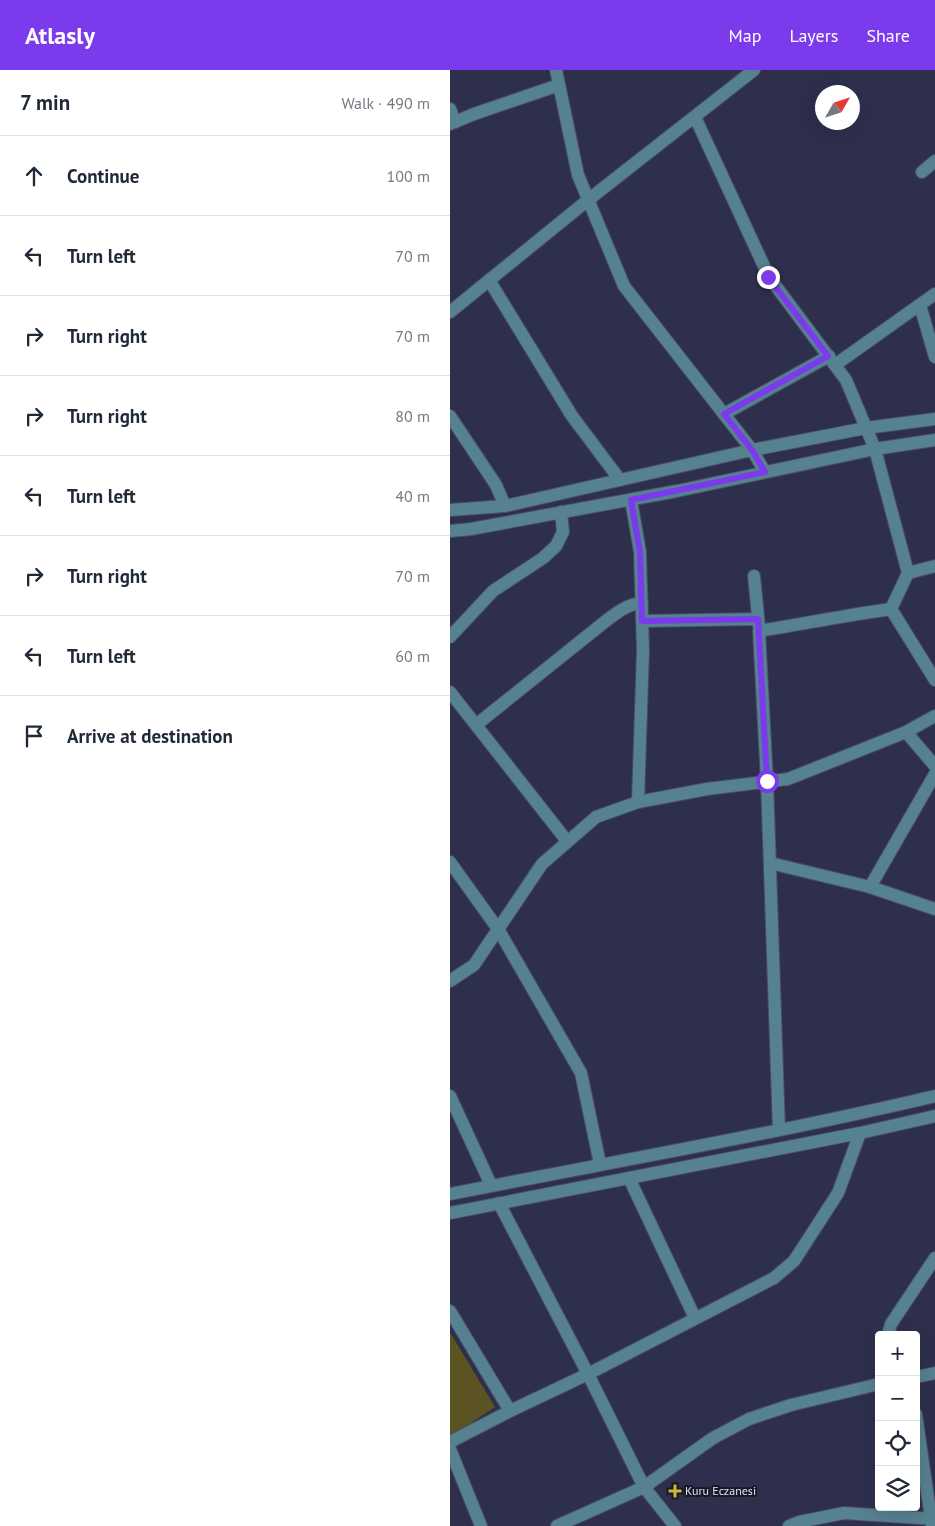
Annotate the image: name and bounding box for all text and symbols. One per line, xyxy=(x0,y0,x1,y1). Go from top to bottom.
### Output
text: Atlasly xyxy=(25,20,95,51)
text: Map xyxy=(729,24,761,47)
text: Layers xyxy=(789,24,838,47)
text: Share xyxy=(866,24,910,47)
north arrow xyxy=(815,85,860,130)
text: 7 min xyxy=(20,89,70,116)
text: Walk · 490 m xyxy=(341,93,430,113)
icon: ahead xyxy=(20,162,48,190)
text: Continue xyxy=(67,164,139,188)
text: 100 m xyxy=(387,166,430,186)
icon: left xyxy=(20,242,48,270)
text: Turn left xyxy=(67,244,136,268)
text: 70 m xyxy=(395,246,430,266)
route end xyxy=(757,266,780,289)
icon: right xyxy=(20,322,48,350)
text: Turn right xyxy=(67,324,147,348)
text: 70 m xyxy=(395,326,430,346)
icon: right xyxy=(20,402,48,430)
text: Turn right xyxy=(67,404,147,428)
text: 80 m xyxy=(395,406,430,426)
icon: left xyxy=(20,482,48,510)
text: Turn left xyxy=(67,484,136,508)
text: 40 m xyxy=(395,486,430,506)
icon: right xyxy=(20,562,48,590)
text: Turn right xyxy=(67,564,147,588)
text: 70 m xyxy=(395,566,430,586)
icon: left xyxy=(20,642,48,670)
text: Turn left xyxy=(67,644,136,668)
text: 60 m xyxy=(395,646,430,666)
icon: arrive xyxy=(20,722,48,750)
text: Arrive at destination xyxy=(67,724,233,748)
route start xyxy=(756,770,779,793)
map controls xyxy=(875,1331,920,1511)
button: + xyxy=(875,1331,920,1376)
button: − xyxy=(875,1376,920,1421)
button: locate xyxy=(875,1421,920,1466)
button: layers xyxy=(875,1466,920,1511)
place label: Kuru Eczanesi xyxy=(685,1483,756,1498)
marker: Kuru Eczanesi xyxy=(669,1485,681,1497)

